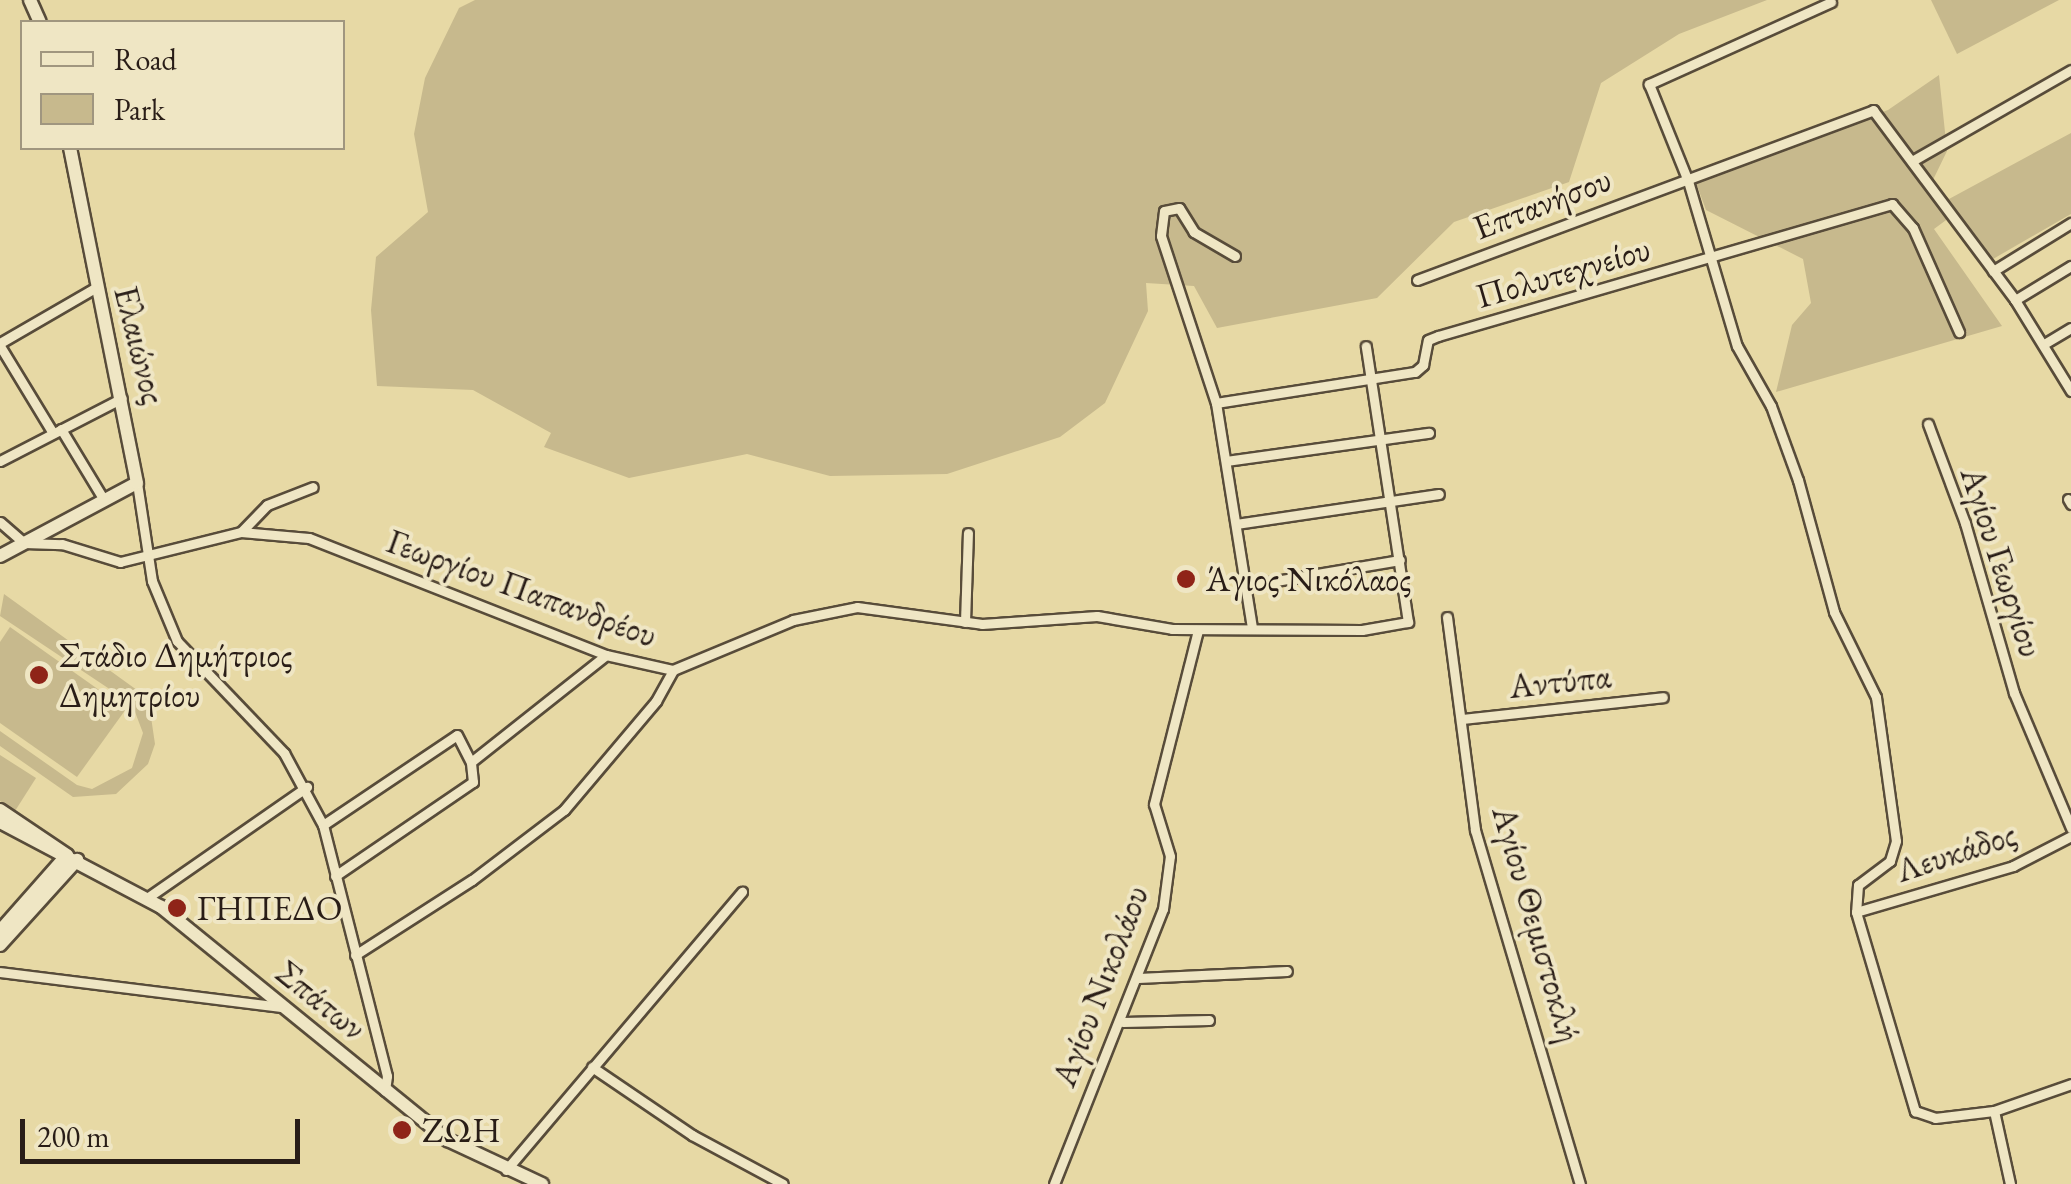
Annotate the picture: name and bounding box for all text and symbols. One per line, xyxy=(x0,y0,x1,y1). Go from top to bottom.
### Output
legend xyxy=(20,20,345,150)
text: Road xyxy=(114,40,177,79)
text: Park xyxy=(114,90,165,129)
street label: Επτανήσου xyxy=(1467,158,1617,248)
street label: Πολυτεχνείου xyxy=(1471,227,1655,317)
street label: Ελαιώνος xyxy=(105,282,175,408)
street label: Αγίου Γεωργίου xyxy=(1952,462,2052,662)
street label: Γεωργίου Παπανδρέου xyxy=(381,520,663,656)
place label: Άγιος Νικόλαος xyxy=(1206,558,1411,600)
marker: Άγιος Νικόλαος xyxy=(1175,568,1197,590)
place label: Στάδιο Δημήτριος Δημητρίου xyxy=(59,634,293,716)
street label: Αντύπα xyxy=(1507,655,1613,707)
marker: Στάδιο Δημήτριος Δημητρίου xyxy=(28,664,50,686)
street label: Αγίου Θεμιστοκλή xyxy=(1483,801,1591,1047)
street label: Λευκάδος xyxy=(1891,813,2021,891)
street label: Αγίου Νικολάου xyxy=(1042,880,1158,1092)
place label: ΓΗΠΕΔΟ xyxy=(197,887,343,929)
marker: ΓΗΠΕΔΟ xyxy=(166,897,188,919)
street label: Σπάτων xyxy=(268,951,374,1049)
scale bar xyxy=(25,1099,305,1161)
place label: ΖΩΗ xyxy=(422,1109,501,1151)
text: 200 m xyxy=(37,1117,110,1156)
marker: ΖΩΗ xyxy=(391,1119,413,1141)

